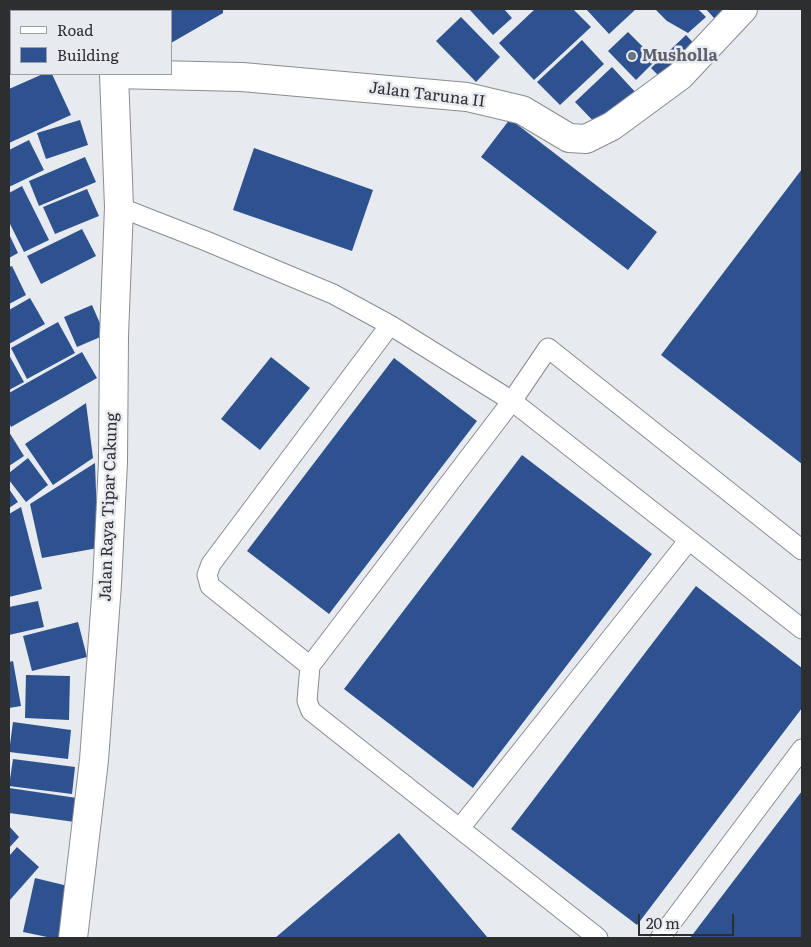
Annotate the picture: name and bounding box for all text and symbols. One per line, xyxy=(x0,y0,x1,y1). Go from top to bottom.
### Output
legend xyxy=(10,10,172,75)
text: Road xyxy=(57,18,93,41)
text: Building xyxy=(57,43,119,66)
place label: Musholla xyxy=(642,46,718,66)
marker: Musholla xyxy=(626,50,638,62)
street label: Jalan Taruna II xyxy=(368,78,486,112)
street label: Jalan Raya Tipar Cakung xyxy=(96,412,122,602)
scale bar xyxy=(641,904,737,936)
text: 20 m xyxy=(646,911,680,934)

